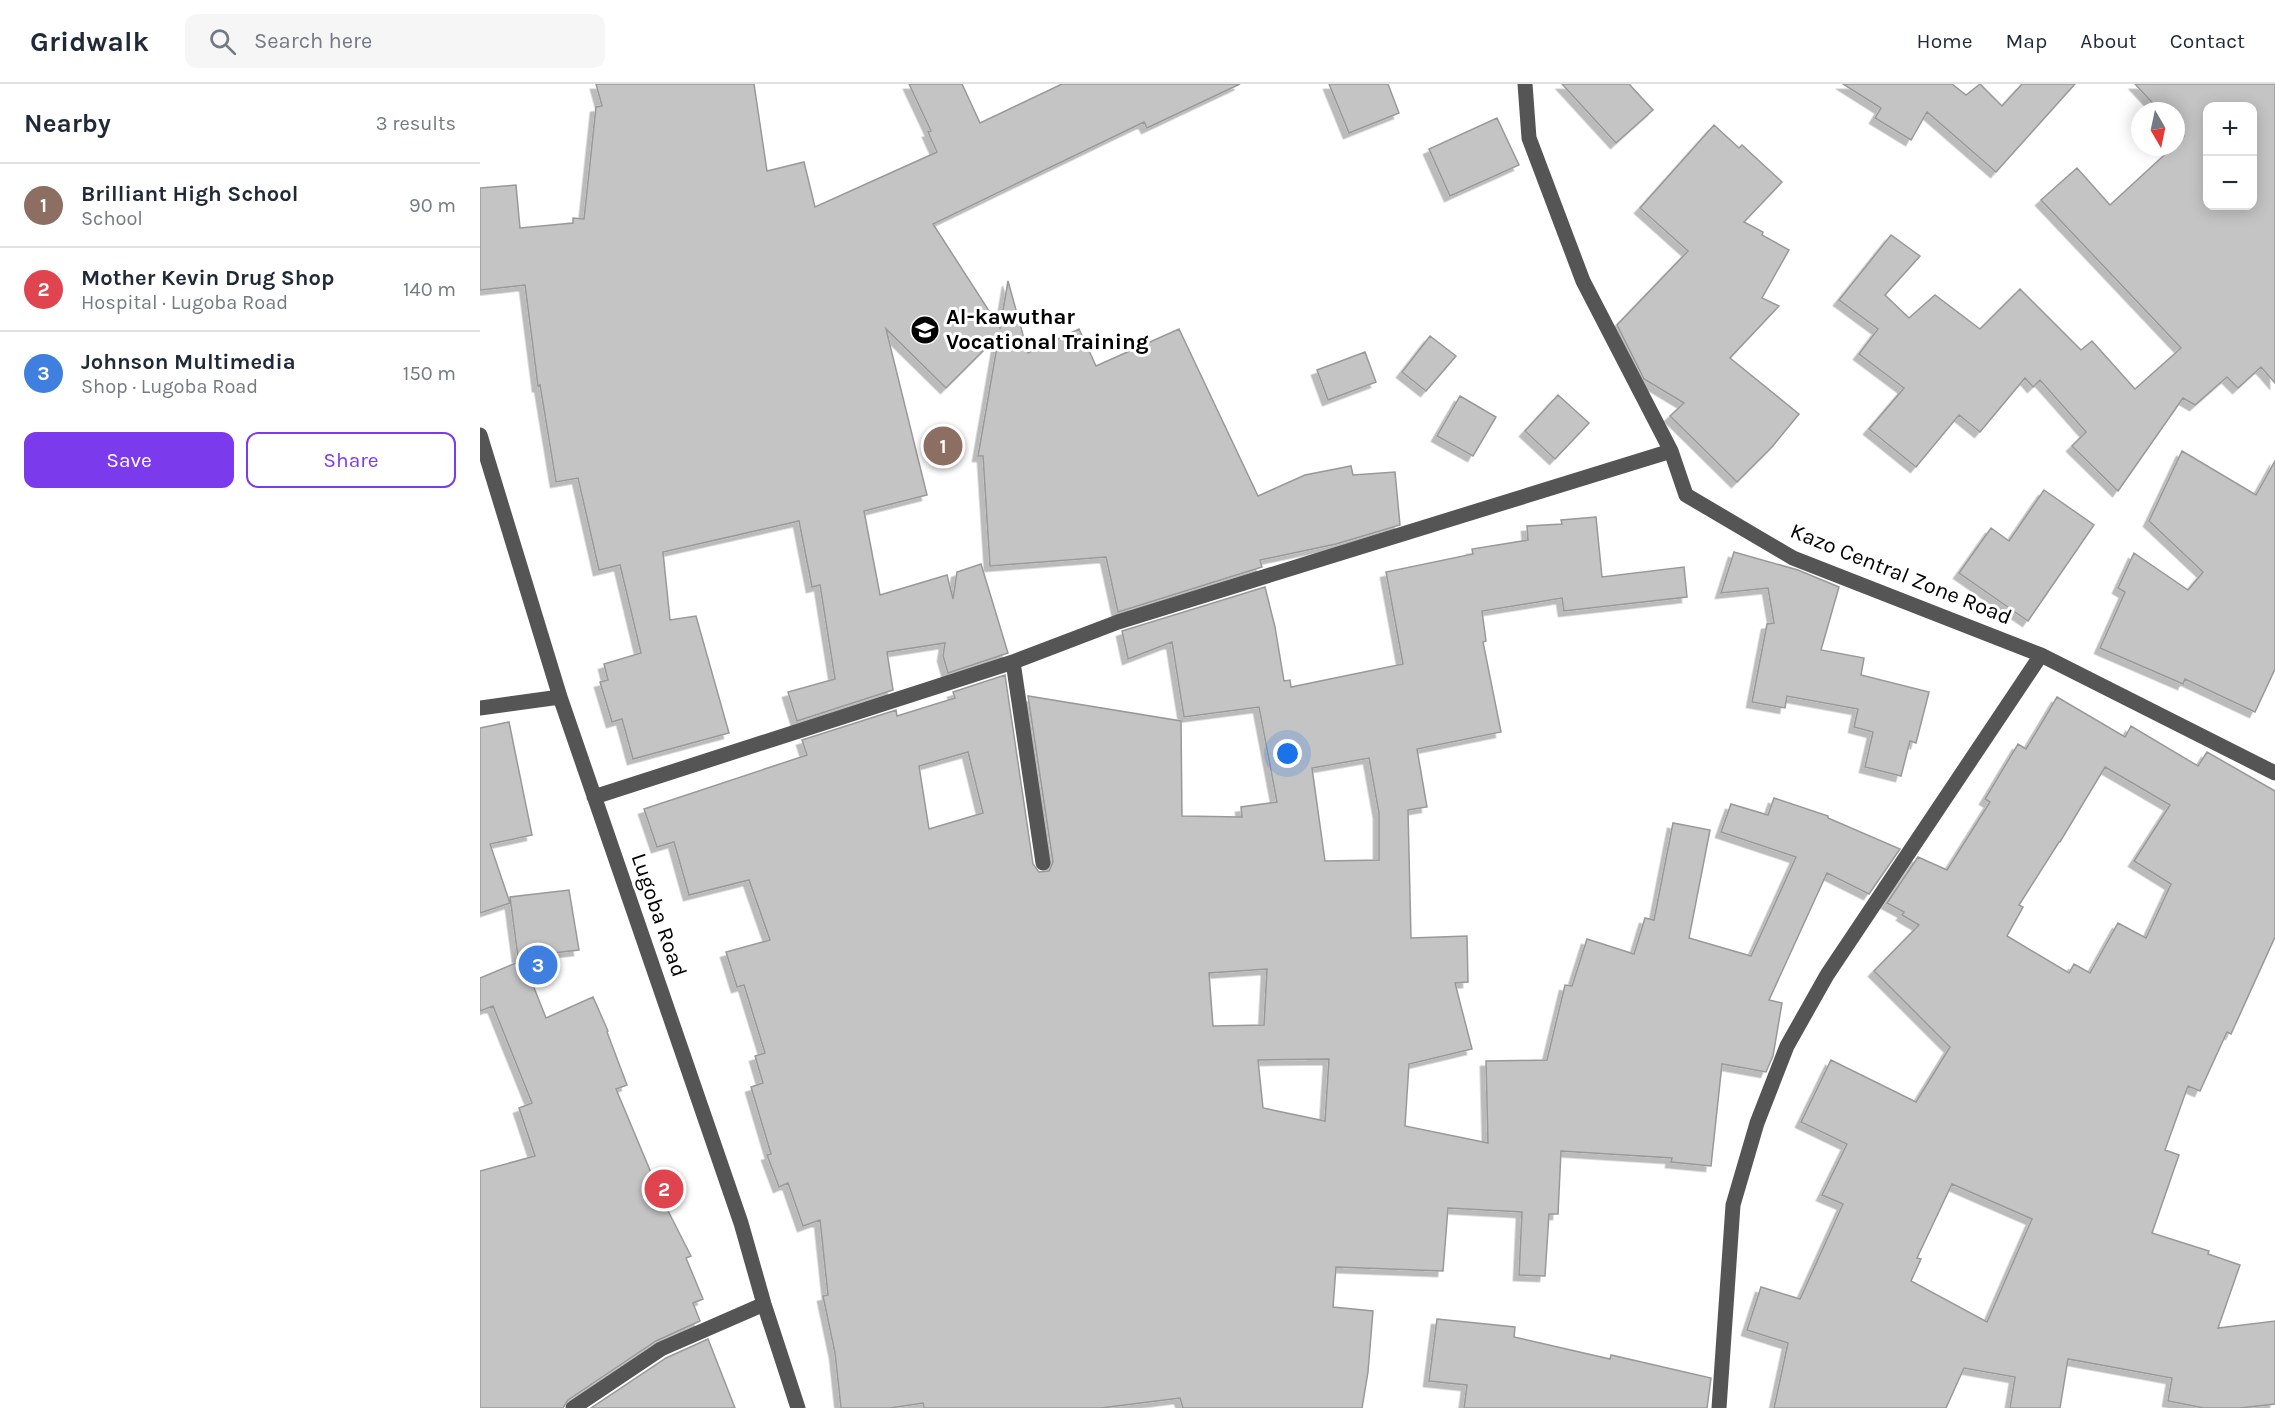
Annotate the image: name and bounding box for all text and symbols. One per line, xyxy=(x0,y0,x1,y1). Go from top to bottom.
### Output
search box xyxy=(185,14,605,68)
text: Gridwalk xyxy=(30,25,149,58)
icon: search xyxy=(206,25,239,58)
text: Search here xyxy=(254,28,372,54)
text: Home xyxy=(1917,29,1973,53)
text: Map xyxy=(2006,29,2047,53)
text: About xyxy=(2080,29,2137,53)
text: Contact xyxy=(2170,29,2245,53)
north arrow xyxy=(2131,102,2185,156)
map controls xyxy=(2203,102,2257,210)
button: + xyxy=(2203,102,2257,156)
text: Nearby xyxy=(24,108,111,139)
text: 3 results xyxy=(376,112,456,135)
button: − xyxy=(2203,156,2257,210)
text: Brilliant High School xyxy=(81,181,298,207)
text: 1 xyxy=(40,194,47,217)
text: 90 m xyxy=(409,194,456,217)
text: School xyxy=(81,207,143,230)
text: Mother Kevin Drug Shop xyxy=(81,265,334,291)
text: 2 xyxy=(37,278,50,301)
text: 140 m xyxy=(403,278,456,301)
text: Hospital · Lugoba Road xyxy=(81,291,288,314)
place label: Al-kawuthar Vocational Training xyxy=(946,304,1149,355)
school or university icon: Al-kawuthar Vocational Training xyxy=(909,314,941,346)
text: Johnson Multimedia xyxy=(81,349,296,375)
text: 3 xyxy=(37,362,50,385)
text: 150 m xyxy=(403,362,456,385)
text: Shop · Lugoba Road xyxy=(81,375,258,398)
pin: 1 xyxy=(924,424,962,469)
button: Save xyxy=(24,432,234,488)
button: Share xyxy=(246,432,456,488)
street label: Kazo Central Zone Road xyxy=(1787,518,2015,630)
your location xyxy=(1273,739,1302,768)
street label: Lugoba Road xyxy=(626,850,692,980)
pin: 3 xyxy=(518,942,558,988)
pin: 2 xyxy=(644,1166,684,1212)

